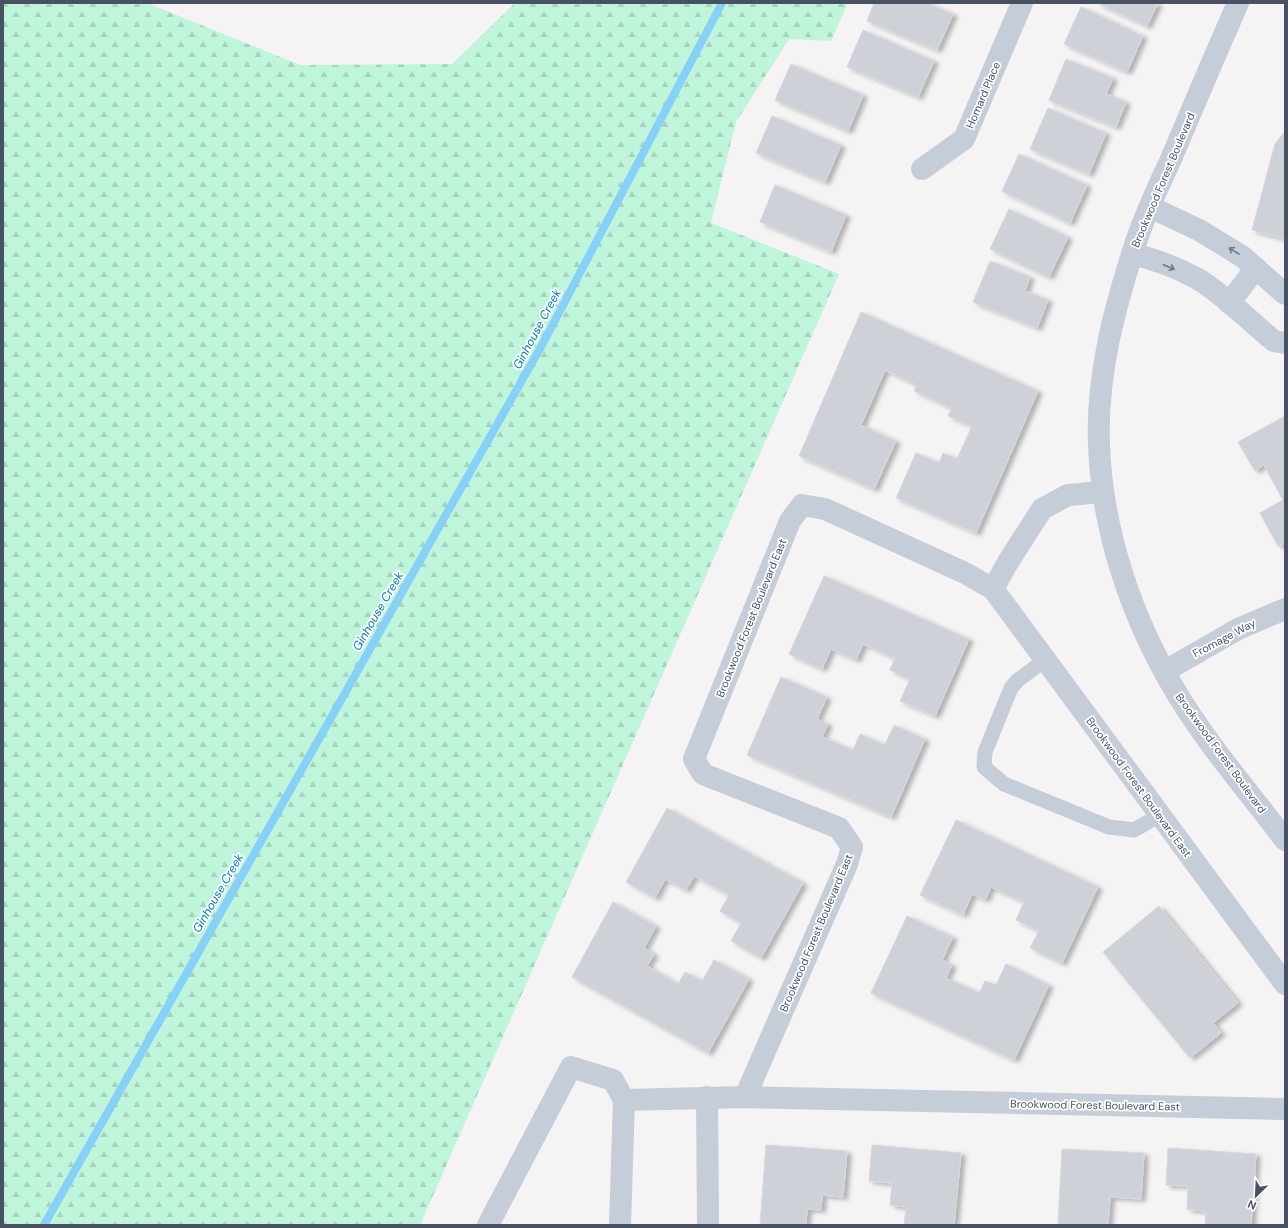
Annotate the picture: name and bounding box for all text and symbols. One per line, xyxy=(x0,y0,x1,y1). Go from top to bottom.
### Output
street label: Homard Place xyxy=(963,60,1003,130)
street label: Brookwood Forest Boulevard xyxy=(1128,110,1198,250)
one-way arrow xyxy=(1228,247,1239,255)
one-way arrow xyxy=(1163,263,1175,271)
water label: Ginhouse Creek xyxy=(509,285,565,372)
street label: Brookwood Forest Boulevard East xyxy=(713,537,789,699)
water label: Ginhouse Creek xyxy=(349,568,408,653)
street label: Fromage Way xyxy=(1190,616,1258,660)
street label: Brookwood Forest Boulevard xyxy=(1173,690,1269,816)
street label: Brookwood Forest Boulevard East xyxy=(1083,714,1195,860)
water label: Ginhouse Creek xyxy=(189,850,248,935)
street label: Brookwood Forest Boulevard East xyxy=(776,852,856,1014)
street label: Brookwood Forest Boulevard East xyxy=(1010,1097,1180,1113)
north arrow xyxy=(1236,1176,1276,1216)
text: N xyxy=(1245,1197,1258,1213)

